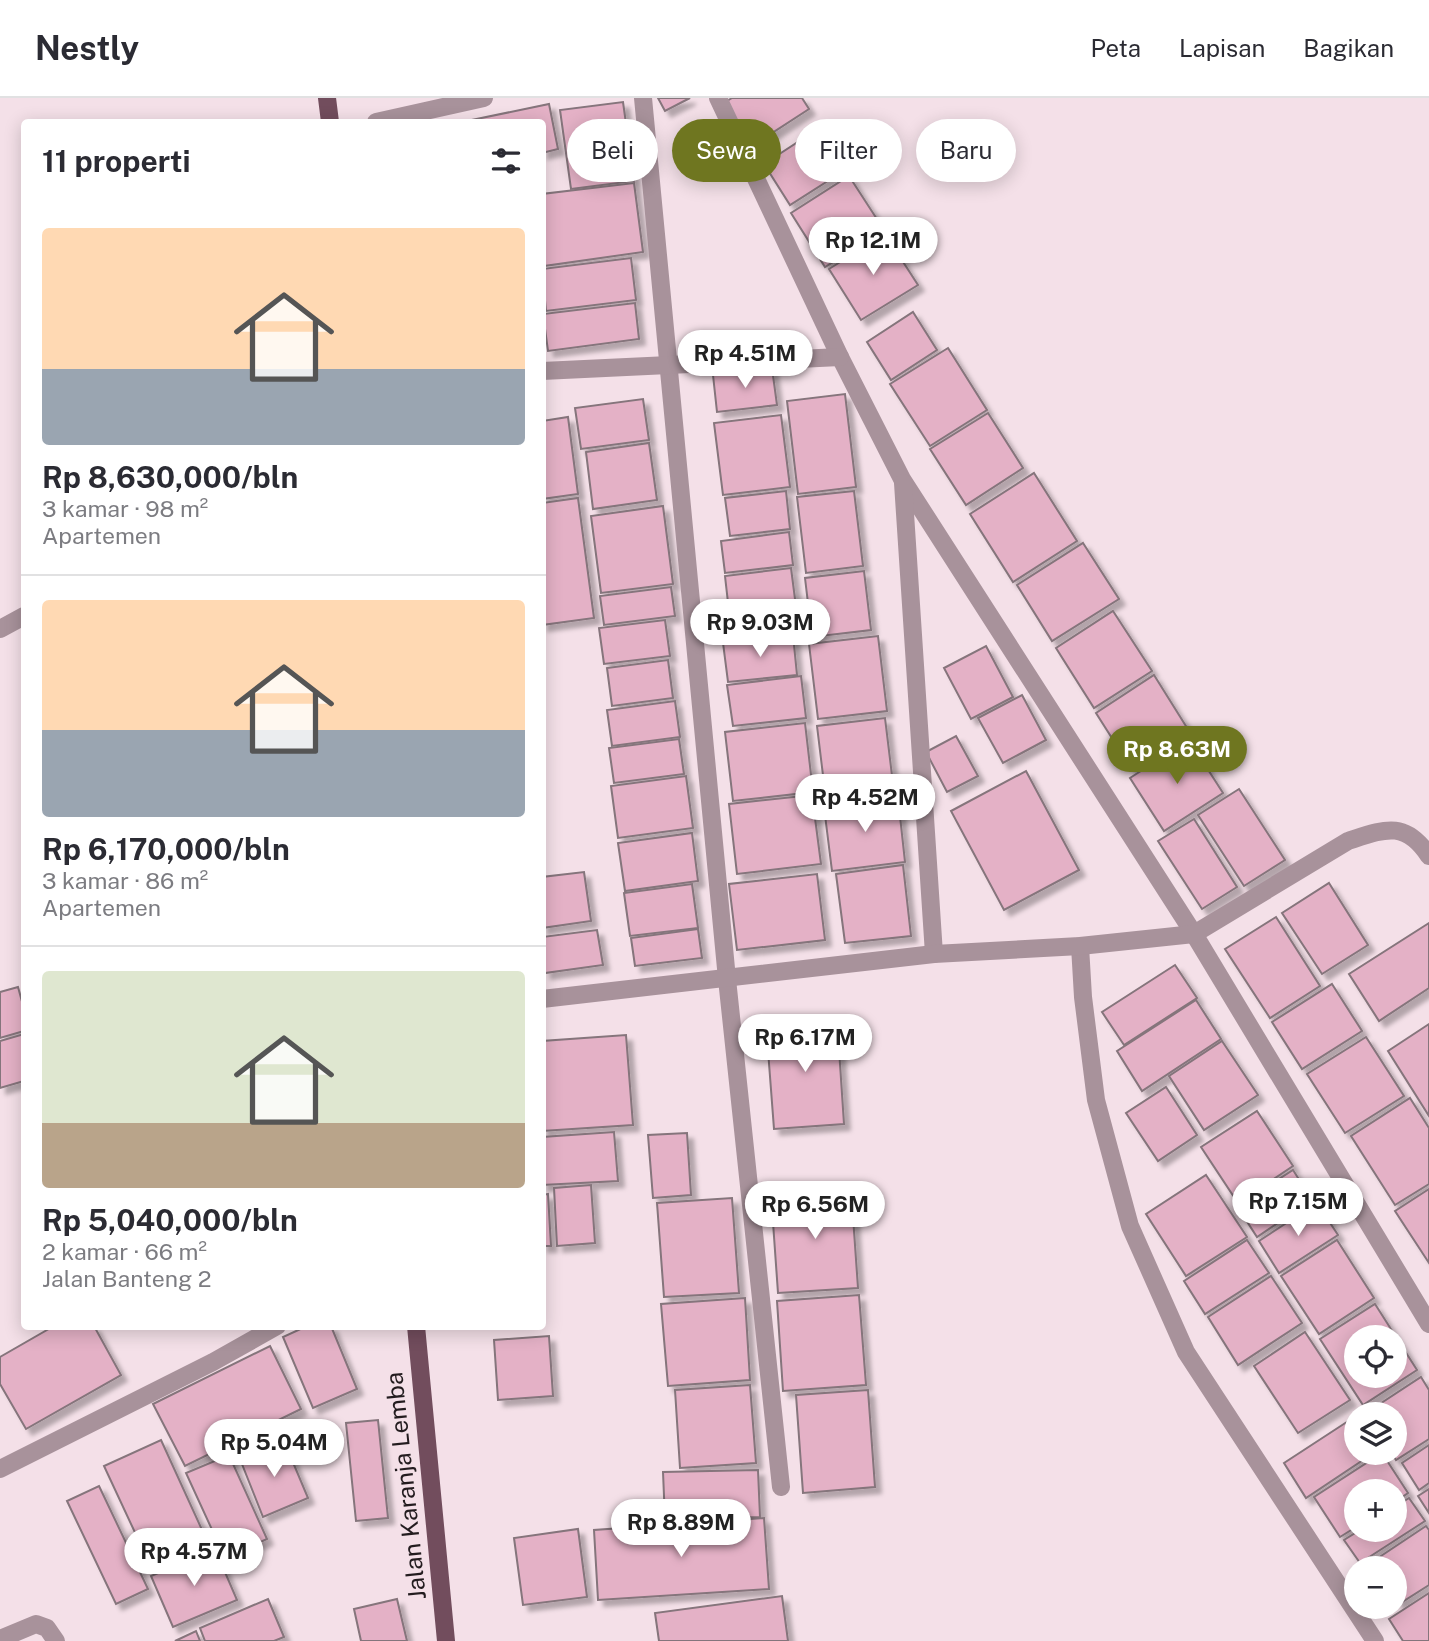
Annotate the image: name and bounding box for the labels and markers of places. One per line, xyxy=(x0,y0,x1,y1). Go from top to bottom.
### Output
pin: Rp 12.1M xyxy=(801,218,945,277)
pin: Rp 4.51M xyxy=(673,330,817,390)
pin: Rp 9.03M xyxy=(688,600,832,659)
pin: Rp 8.63M xyxy=(1105,726,1249,786)
pin: Rp 4.52M xyxy=(793,774,937,834)
pin: Rp 6.17M xyxy=(733,1014,877,1074)
pin: Rp 7.15M xyxy=(1226,1178,1370,1238)
pin: Rp 6.56M xyxy=(743,1182,887,1241)
pin: Rp 5.04M xyxy=(202,1420,346,1479)
pin: Rp 8.89M xyxy=(609,1500,753,1559)
pin: Rp 4.57M xyxy=(122,1528,266,1588)

